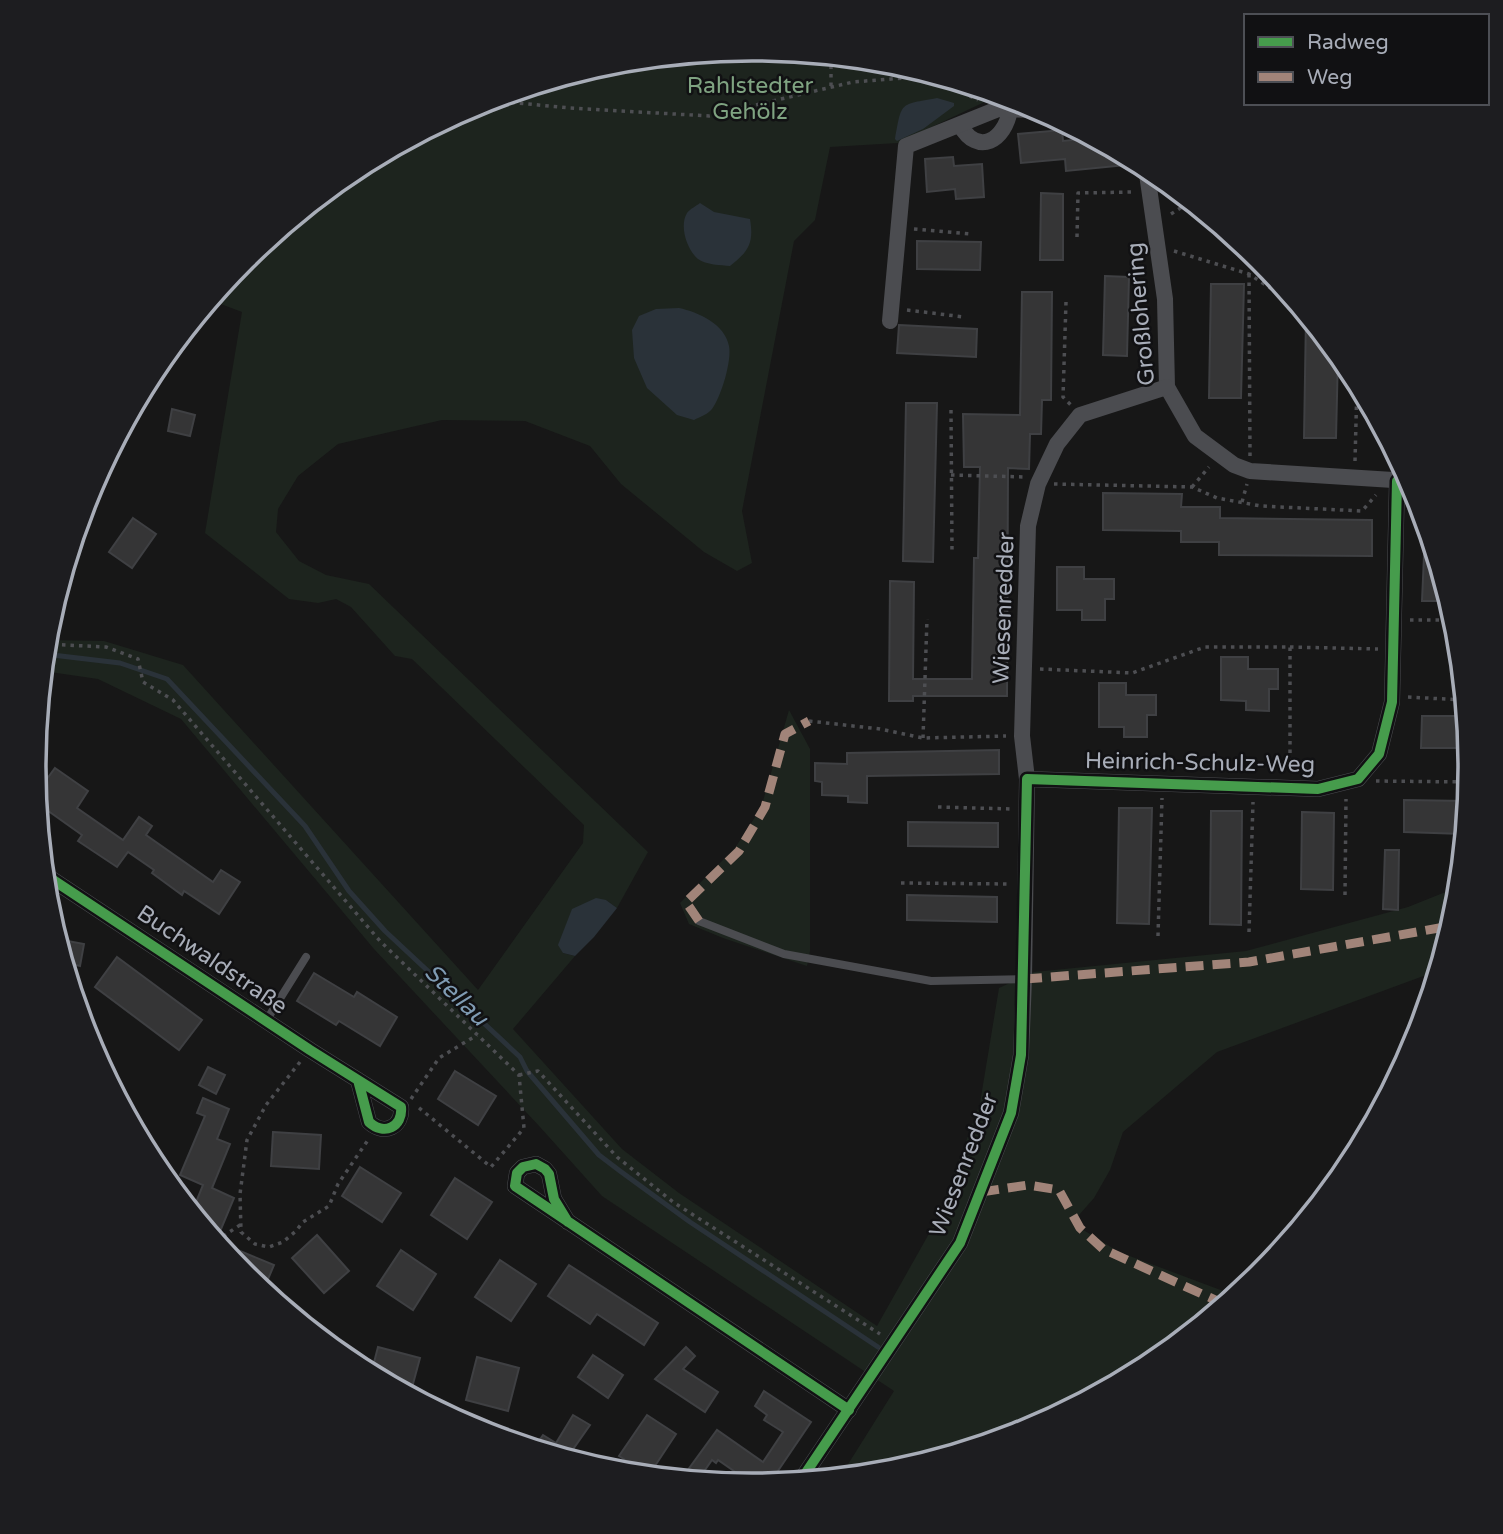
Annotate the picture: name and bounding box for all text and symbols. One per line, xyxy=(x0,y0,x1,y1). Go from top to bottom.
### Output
legend xyxy=(1244,14,1489,105)
text: Radweg xyxy=(1307,30,1389,55)
text: Weg xyxy=(1307,65,1352,90)
park label: Rahlstedter Gehölz xyxy=(687,72,813,126)
street label: Großlohering xyxy=(1121,241,1161,387)
street label: Wiesenredder xyxy=(987,531,1021,685)
street label: Heinrich-Schulz-Weg xyxy=(1085,747,1315,779)
street label: Buchwaldstraße xyxy=(131,899,293,1021)
water label: Stellau xyxy=(418,958,495,1033)
street label: Wiesenredder xyxy=(924,1089,1004,1241)

